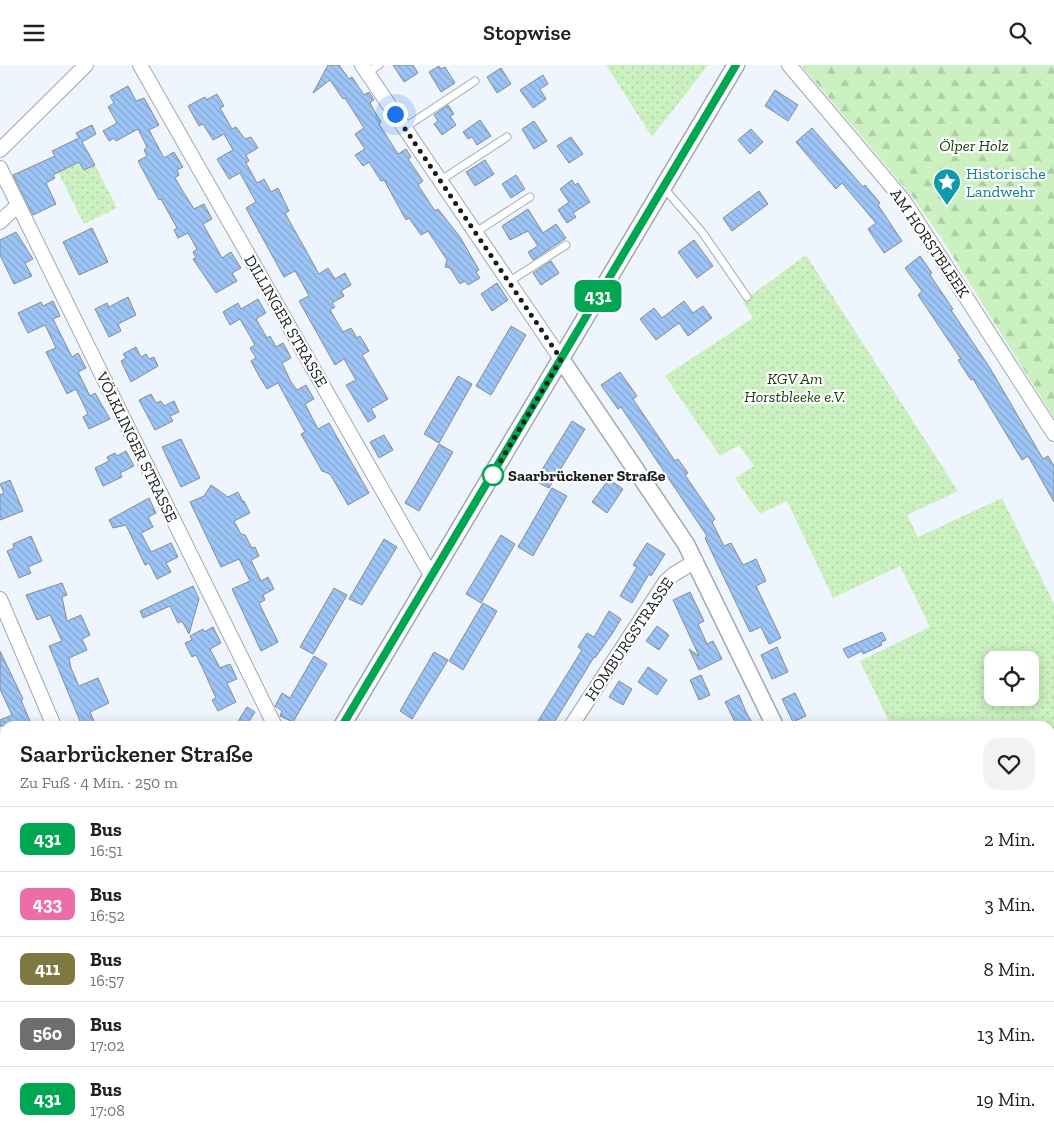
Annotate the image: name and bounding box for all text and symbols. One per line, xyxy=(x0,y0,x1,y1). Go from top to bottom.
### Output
icon: menu xyxy=(20,19,48,47)
text: Stopwise xyxy=(483,19,571,46)
icon: search xyxy=(1006,19,1034,47)
your location xyxy=(383,102,408,127)
park label: Ölper Holz xyxy=(939,136,1009,155)
place label: Historische Landwehr xyxy=(966,164,1046,201)
place icon: Historische Landwehr xyxy=(932,167,962,206)
street label: AM HORSTBLEEK xyxy=(887,185,974,302)
street label: DILLINGER STRASSE xyxy=(240,251,332,391)
line badge: 431 xyxy=(569,280,627,312)
text: 431 xyxy=(584,285,612,307)
street label: VÖLKLINGER STRASSE xyxy=(92,368,182,525)
park label: KGV Am Horstbleeke e.V. xyxy=(744,369,846,406)
marker: Saarbrückener Straße xyxy=(482,464,504,486)
place label: Saarbrückener Straße xyxy=(508,466,666,485)
street label: HOMBURGSTRASSE xyxy=(581,574,677,704)
map controls xyxy=(984,651,1039,706)
button: locate xyxy=(984,651,1039,706)
button: heart xyxy=(983,738,1035,790)
text: Saarbrückener Straße xyxy=(20,739,253,768)
text: Zu Fuß · 4 Min. · 250 m xyxy=(20,773,178,792)
text: Bus xyxy=(90,818,122,841)
text: 431 xyxy=(34,828,61,850)
text: 2 Min. xyxy=(984,828,1035,851)
text: 16:51 xyxy=(90,841,123,860)
text: Bus xyxy=(90,883,122,906)
text: 433 xyxy=(33,893,62,915)
text: 3 Min. xyxy=(984,893,1035,916)
text: 16:52 xyxy=(90,906,125,925)
text: Bus xyxy=(90,948,122,971)
text: 411 xyxy=(35,958,60,980)
text: 8 Min. xyxy=(983,958,1035,981)
text: 16:57 xyxy=(90,971,124,990)
text: Bus xyxy=(90,1013,122,1036)
text: 560 xyxy=(33,1023,62,1045)
text: 13 Min. xyxy=(977,1023,1035,1046)
text: 17:02 xyxy=(90,1036,124,1055)
text: Bus xyxy=(90,1078,122,1101)
text: 431 xyxy=(34,1088,61,1110)
text: 19 Min. xyxy=(976,1088,1035,1111)
text: 17:08 xyxy=(90,1101,125,1120)

